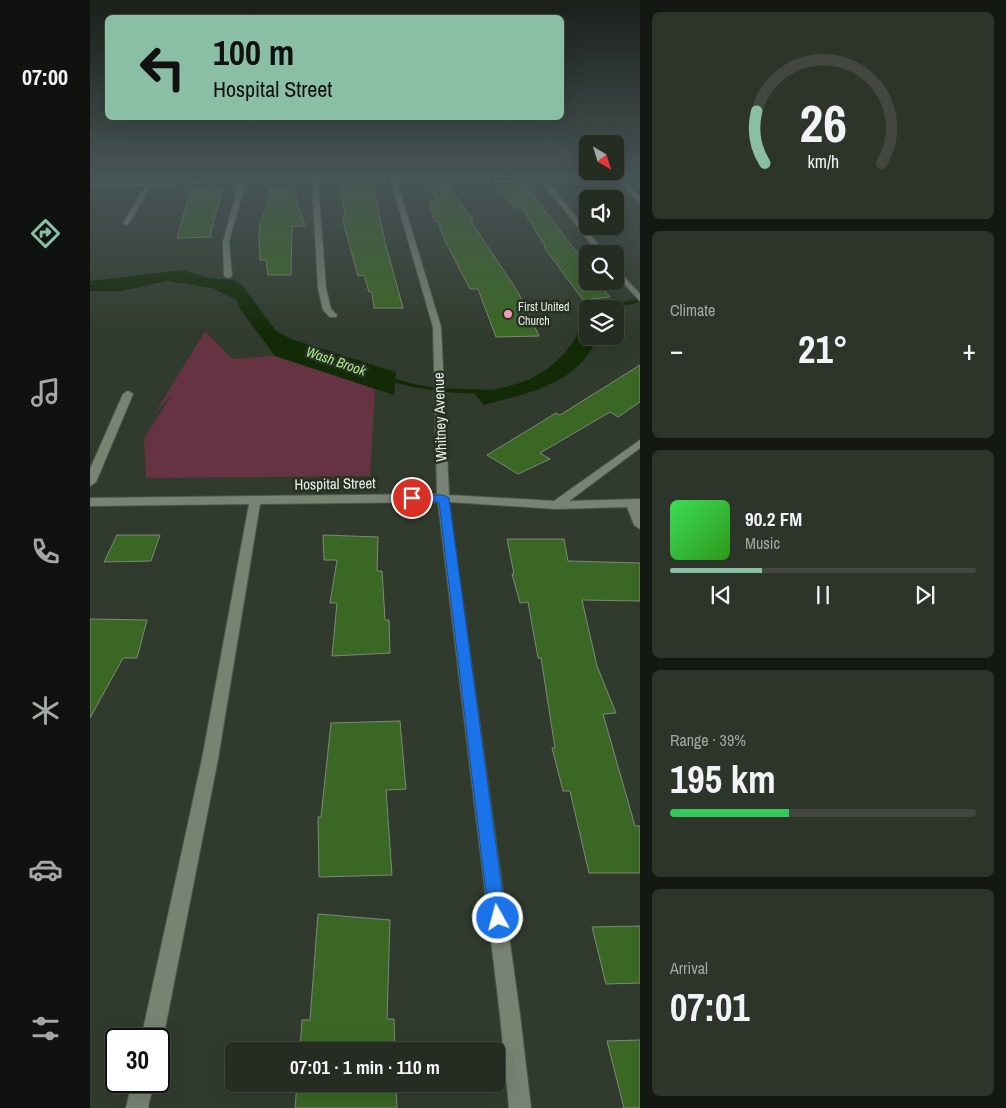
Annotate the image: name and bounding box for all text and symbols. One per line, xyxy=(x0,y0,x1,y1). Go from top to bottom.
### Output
text: 100 m xyxy=(213,29,294,76)
icon: left xyxy=(130,35,195,100)
text: 07:00 xyxy=(22,62,68,92)
text: Hospital Street xyxy=(213,74,332,104)
text: 26 xyxy=(799,88,847,158)
north arrow xyxy=(579,135,624,180)
map controls xyxy=(579,135,624,345)
text: km/h xyxy=(807,150,839,174)
button: sound xyxy=(579,190,624,235)
icon: directions xyxy=(28,216,63,251)
button: search xyxy=(579,245,624,290)
place label: First United Church xyxy=(518,299,569,329)
text: Climate xyxy=(670,299,715,321)
button: layers xyxy=(579,300,624,345)
marker: First United Church xyxy=(502,308,514,320)
text: 21° xyxy=(798,324,848,375)
text: − xyxy=(670,331,683,369)
text: + xyxy=(963,331,976,369)
water label: Wash Brook xyxy=(304,342,370,380)
street label: Whitney Avenue xyxy=(427,372,452,462)
icon: music xyxy=(28,375,63,410)
street label: Hospital Street xyxy=(294,472,376,495)
pin xyxy=(391,477,433,519)
icon: arrive xyxy=(398,484,426,512)
text: 90.2 FM xyxy=(745,506,802,532)
text: Music xyxy=(745,532,780,554)
icon: phone xyxy=(28,534,63,569)
icon: previous xyxy=(707,581,735,609)
icon: pause xyxy=(809,581,837,609)
icon: next xyxy=(911,581,939,609)
icon: climate xyxy=(28,693,63,728)
text: Range · 39% xyxy=(670,729,746,751)
text: 195 km xyxy=(670,754,776,805)
icon: car xyxy=(28,852,63,887)
position arrow xyxy=(471,891,523,943)
text: Arrival xyxy=(670,957,708,979)
text: 07:01 xyxy=(670,982,750,1033)
icon: filters xyxy=(28,1011,63,1046)
speed limit sign: 30 xyxy=(105,1028,170,1093)
text: 07:01 · 1 min · 110 m xyxy=(290,1054,440,1080)

